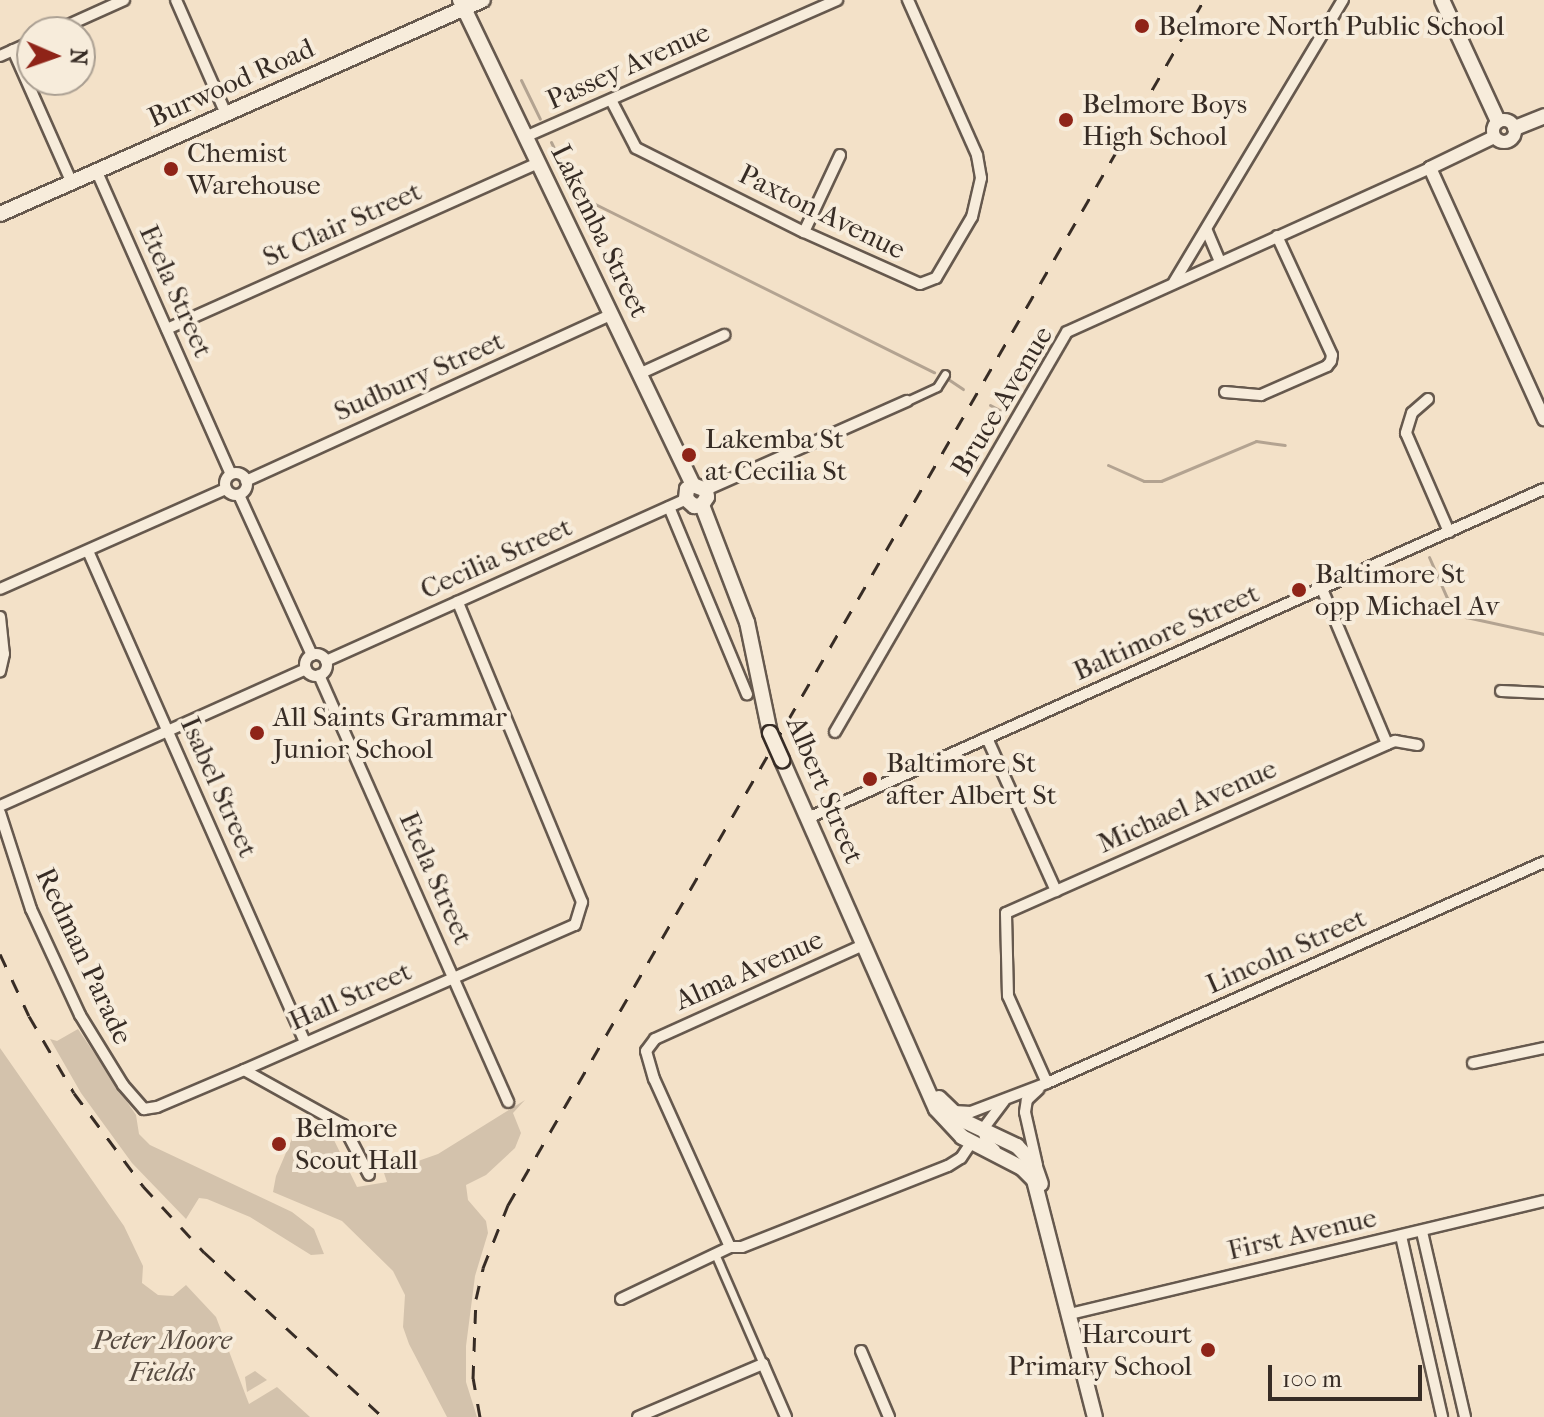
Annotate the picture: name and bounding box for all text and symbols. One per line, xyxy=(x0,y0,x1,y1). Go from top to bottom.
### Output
place label: Belmore North Public School xyxy=(1158,9,1504,43)
street label: Passey Avenue xyxy=(541,15,715,117)
north arrow xyxy=(16,16,96,96)
marker: Belmore North Public School xyxy=(1133,17,1151,35)
street label: Burwood Road xyxy=(143,31,319,135)
text: N xyxy=(65,48,91,66)
place label: Belmore Boys High School xyxy=(1082,87,1247,153)
marker: Belmore Boys High School xyxy=(1057,111,1075,129)
place label: Chemist Warehouse xyxy=(187,136,321,202)
street label: Lakemba Street xyxy=(544,139,656,323)
street label: Paxton Avenue xyxy=(733,157,911,267)
marker: Chemist Warehouse xyxy=(162,160,180,178)
street label: St Clair Street xyxy=(257,174,427,274)
street label: Etela Street xyxy=(132,220,220,362)
street label: Bruce Avenue xyxy=(944,320,1060,482)
street label: Sudbury Street xyxy=(329,324,509,428)
place label: Lakemba St at Cecilia St xyxy=(705,422,847,488)
marker: Lakemba St at Cecilia St xyxy=(680,446,698,464)
street label: Cecilia Street xyxy=(415,510,577,606)
place label: Baltimore St opp Michael Av xyxy=(1315,557,1499,623)
street label: Baltimore Street xyxy=(1068,576,1264,688)
marker: Baltimore St opp Michael Av xyxy=(1290,581,1308,599)
place label: All Saints Grammar Junior School xyxy=(273,700,507,766)
street label: Isabel Street xyxy=(173,712,265,862)
street label: Albert Street xyxy=(779,712,871,868)
marker: All Saints Grammar Junior School xyxy=(248,724,266,742)
place label: Baltimore St after Albert St xyxy=(886,746,1057,812)
street label: Michael Avenue xyxy=(1092,752,1282,860)
marker: Baltimore St after Albert St xyxy=(861,770,879,788)
street label: Etela Street xyxy=(392,807,480,949)
street label: Redman Parade xyxy=(28,862,140,1050)
street label: Lincoln Street xyxy=(1201,901,1371,1001)
street label: Alma Avenue xyxy=(670,922,828,1018)
street label: Hall Street xyxy=(284,954,416,1038)
place label: Belmore Scout Hall xyxy=(295,1111,418,1177)
marker: Belmore Scout Hall xyxy=(270,1135,288,1153)
street label: First Avenue xyxy=(1224,1201,1380,1267)
place label: Harcourt Primary School xyxy=(1008,1317,1192,1383)
park label: Peter Moore Fields xyxy=(92,1323,232,1389)
marker: Harcourt Primary School xyxy=(1199,1341,1217,1359)
scale bar xyxy=(1272,1349,1426,1399)
text: 100 m xyxy=(1282,1365,1342,1393)

